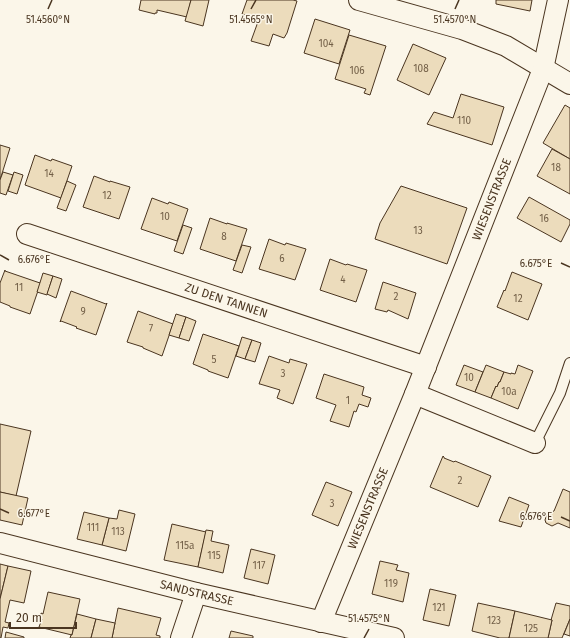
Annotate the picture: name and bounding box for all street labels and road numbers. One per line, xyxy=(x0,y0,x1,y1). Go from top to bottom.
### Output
street label: WIESENSTRASSE xyxy=(469,156,514,242)
street label: ZU DEN TANNEN xyxy=(183,280,269,321)
street label: WIESENSTRASSE xyxy=(345,465,391,551)
street label: SANDSTRASSE xyxy=(158,577,235,608)

